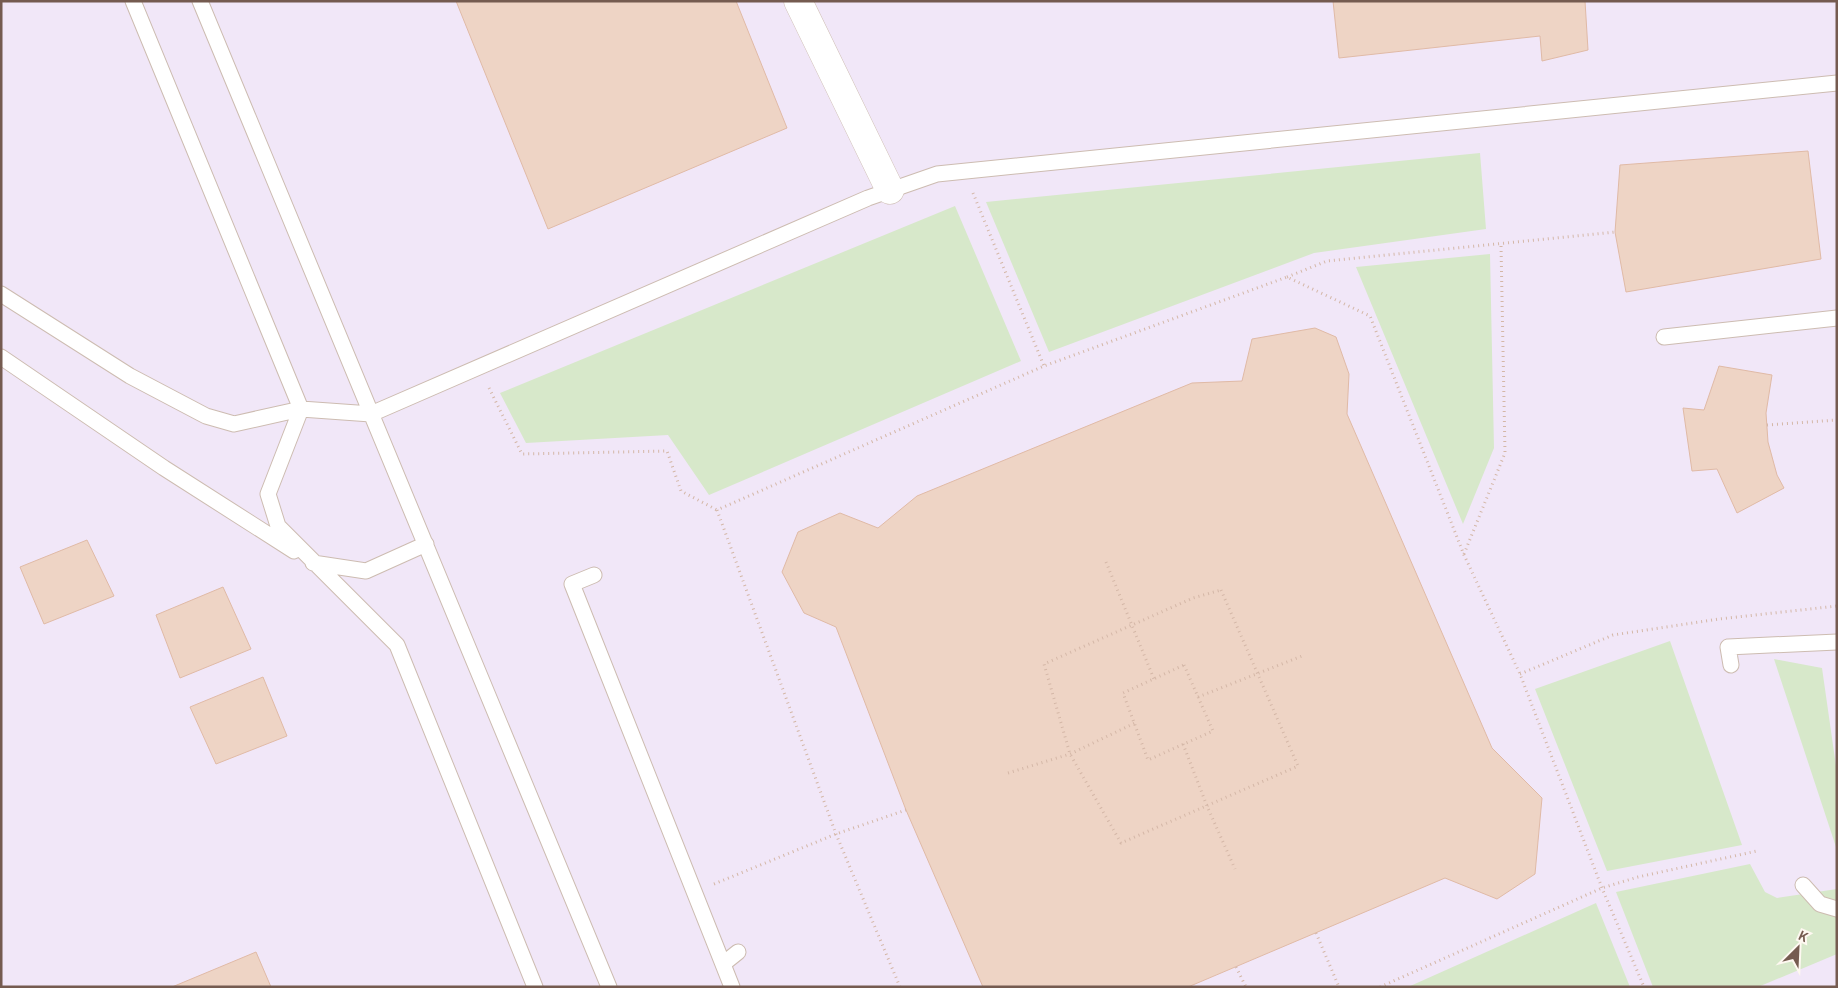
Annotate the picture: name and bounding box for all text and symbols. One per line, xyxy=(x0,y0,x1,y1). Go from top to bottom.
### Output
north arrow xyxy=(1773,923,1823,973)
text: K xyxy=(1796,926,1811,946)

